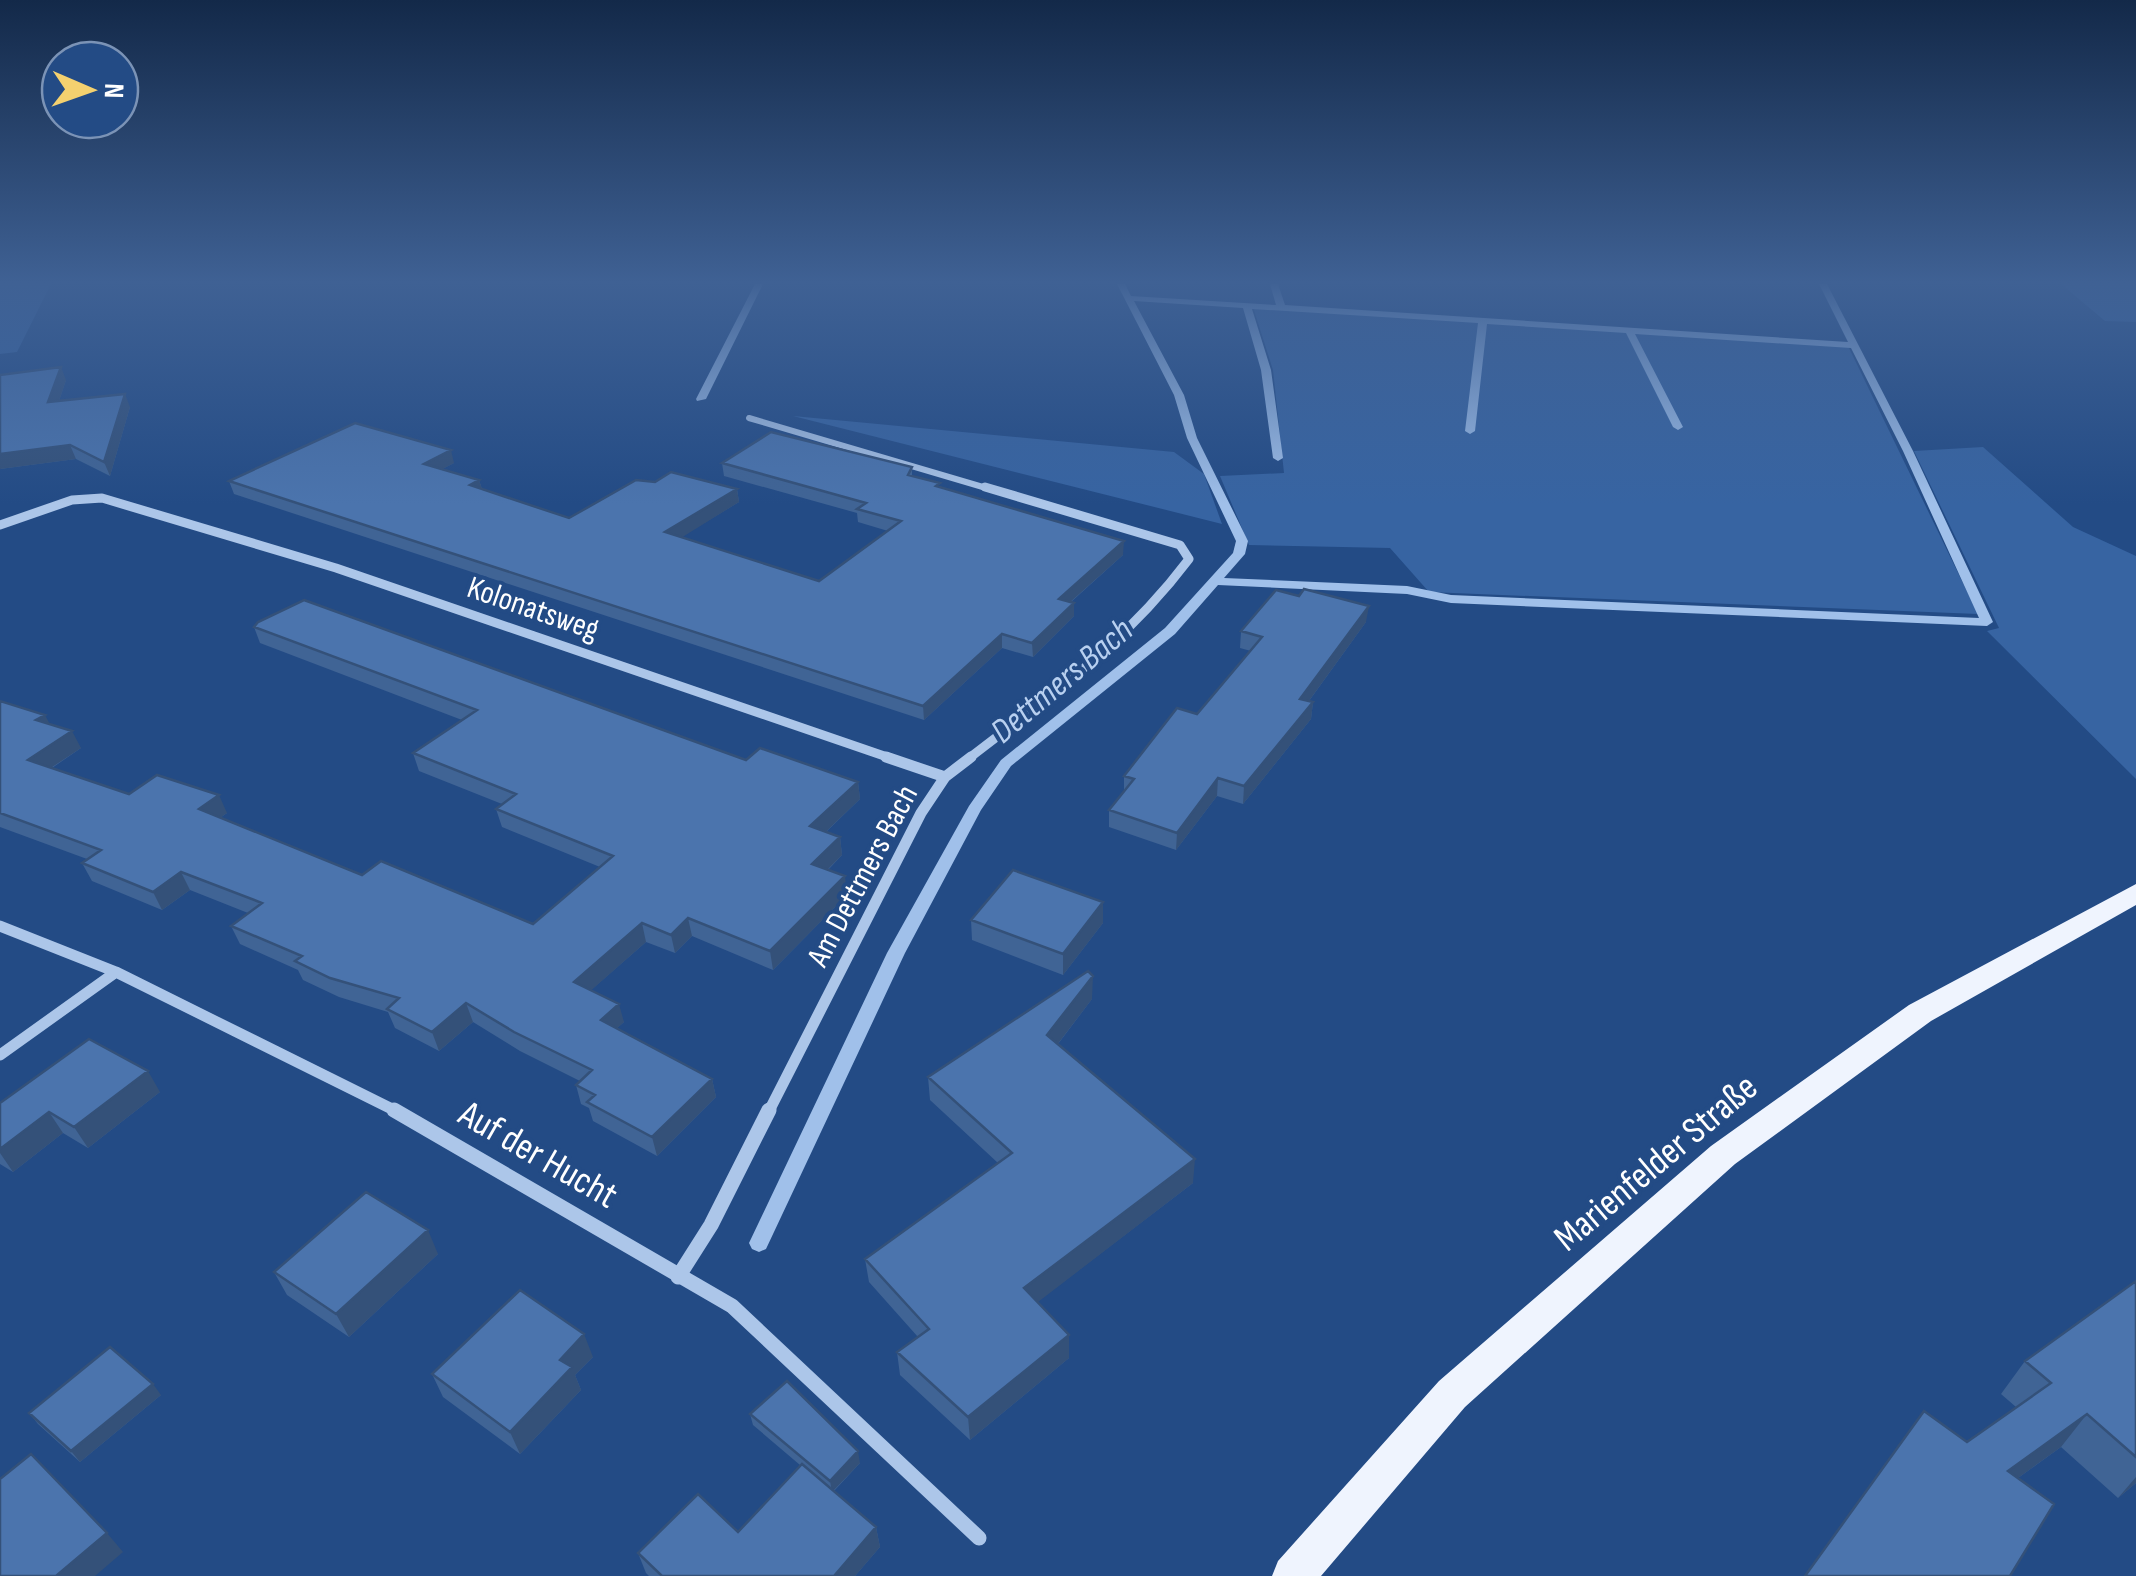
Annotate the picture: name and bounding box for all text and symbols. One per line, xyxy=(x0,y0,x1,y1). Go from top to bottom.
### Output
north arrow xyxy=(40,40,140,140)
text: N xyxy=(97,83,130,99)
street label: Kolonatsweg xyxy=(462,568,604,650)
water label: Dettmers Bach xyxy=(982,609,1142,753)
street label: Am Dettmers Bach xyxy=(798,779,927,974)
street label: Marienfelder Straße xyxy=(1545,1065,1767,1261)
street label: Auf der Hucht xyxy=(450,1091,625,1218)

